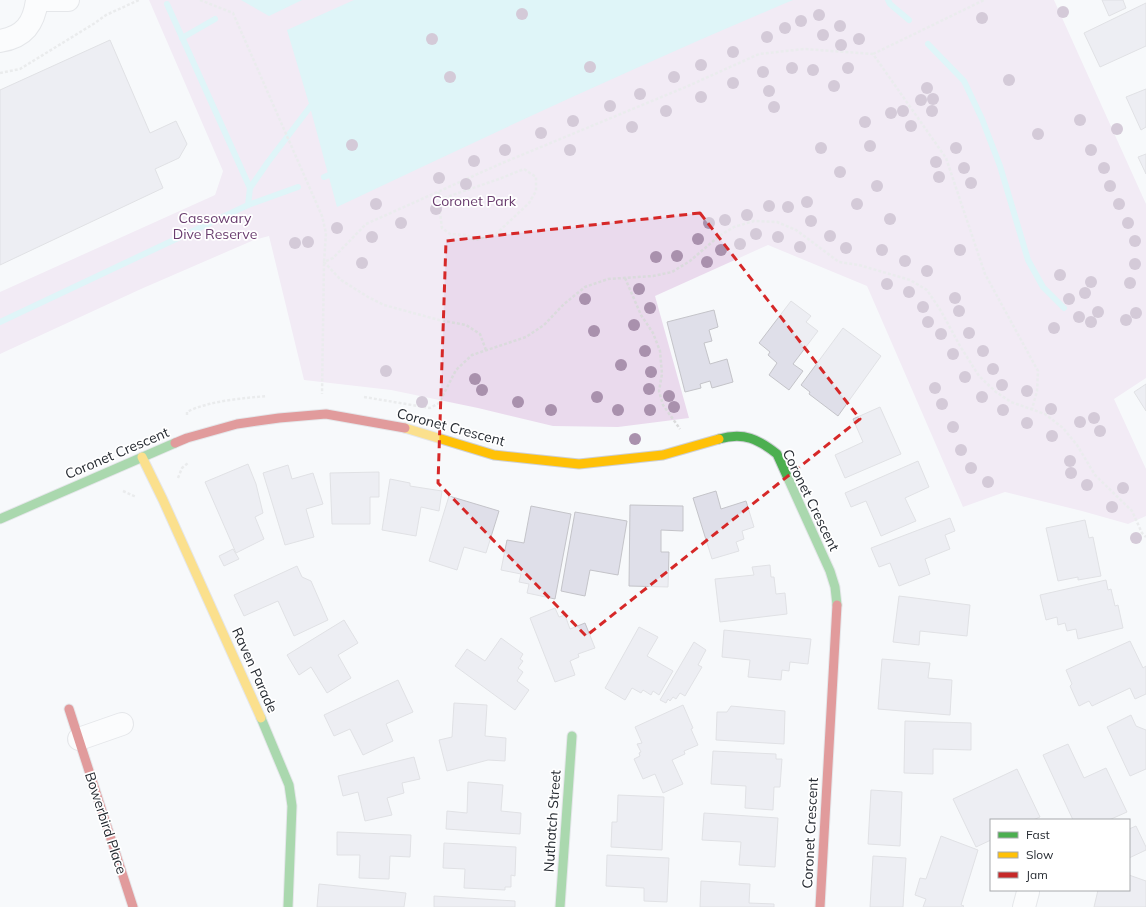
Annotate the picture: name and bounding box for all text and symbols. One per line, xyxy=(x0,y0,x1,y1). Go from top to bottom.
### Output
park label: Coronet Park xyxy=(432,192,517,210)
park label: Cassowary Dive Reserve xyxy=(173,209,257,243)
street label: Coronet Crescent xyxy=(395,404,507,450)
street label: Coronet Crescent xyxy=(62,423,172,483)
street label: Coronet Crescent xyxy=(779,446,843,554)
street label: Raven Parade xyxy=(228,625,282,715)
street label: Nuthatch Street xyxy=(539,769,565,873)
street label: Bowerbird Place xyxy=(81,770,131,876)
street label: Coronet Crescent xyxy=(798,777,822,889)
legend xyxy=(990,819,1130,891)
text: Fast xyxy=(1026,827,1050,842)
text: Slow xyxy=(1026,847,1054,862)
text: Jam xyxy=(1026,867,1048,882)

